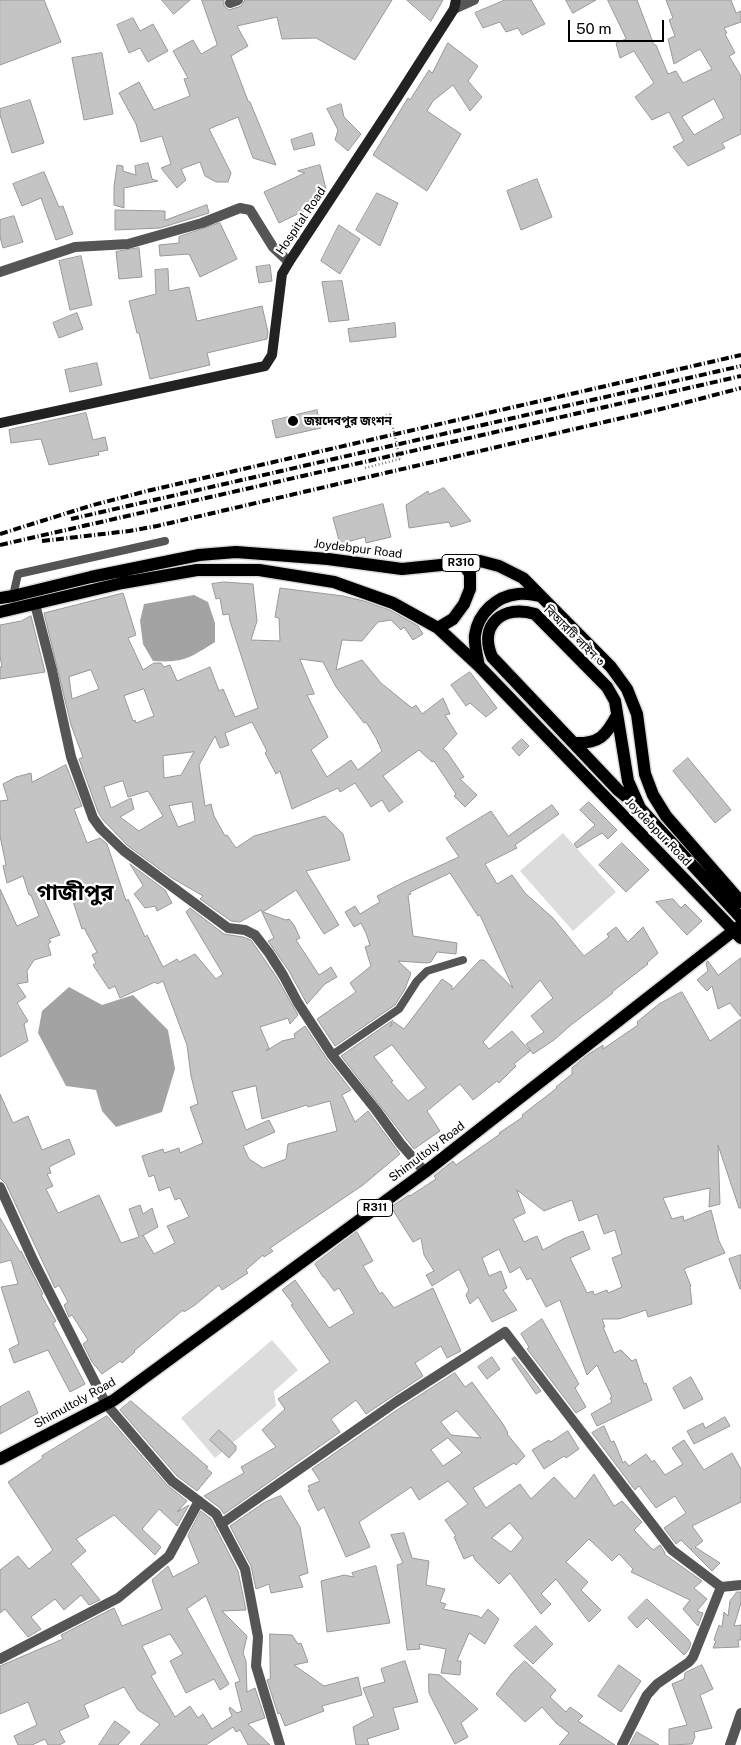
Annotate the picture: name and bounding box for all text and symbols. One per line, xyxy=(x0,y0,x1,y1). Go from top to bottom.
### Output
scale bar xyxy=(571,10,667,42)
text: 50 m xyxy=(576,20,611,37)
street label: Hospital Road xyxy=(273,185,329,257)
marker: জয়দেবপুর জংশন xyxy=(286,414,300,428)
place label: জয়দেবপুর জংশন xyxy=(304,414,392,428)
street label: Joydebpur Road xyxy=(313,536,403,562)
road number: R310 xyxy=(442,554,480,572)
street label: বিআরটি লাইন ৩ xyxy=(541,603,607,669)
street label: Joydebpur Road xyxy=(622,795,694,869)
district label: গাজীপুর xyxy=(37,880,113,906)
street label: Shimultoly Road xyxy=(386,1119,468,1185)
road number: R311 xyxy=(358,1200,392,1216)
street label: Shimultoly Road xyxy=(32,1375,118,1431)

